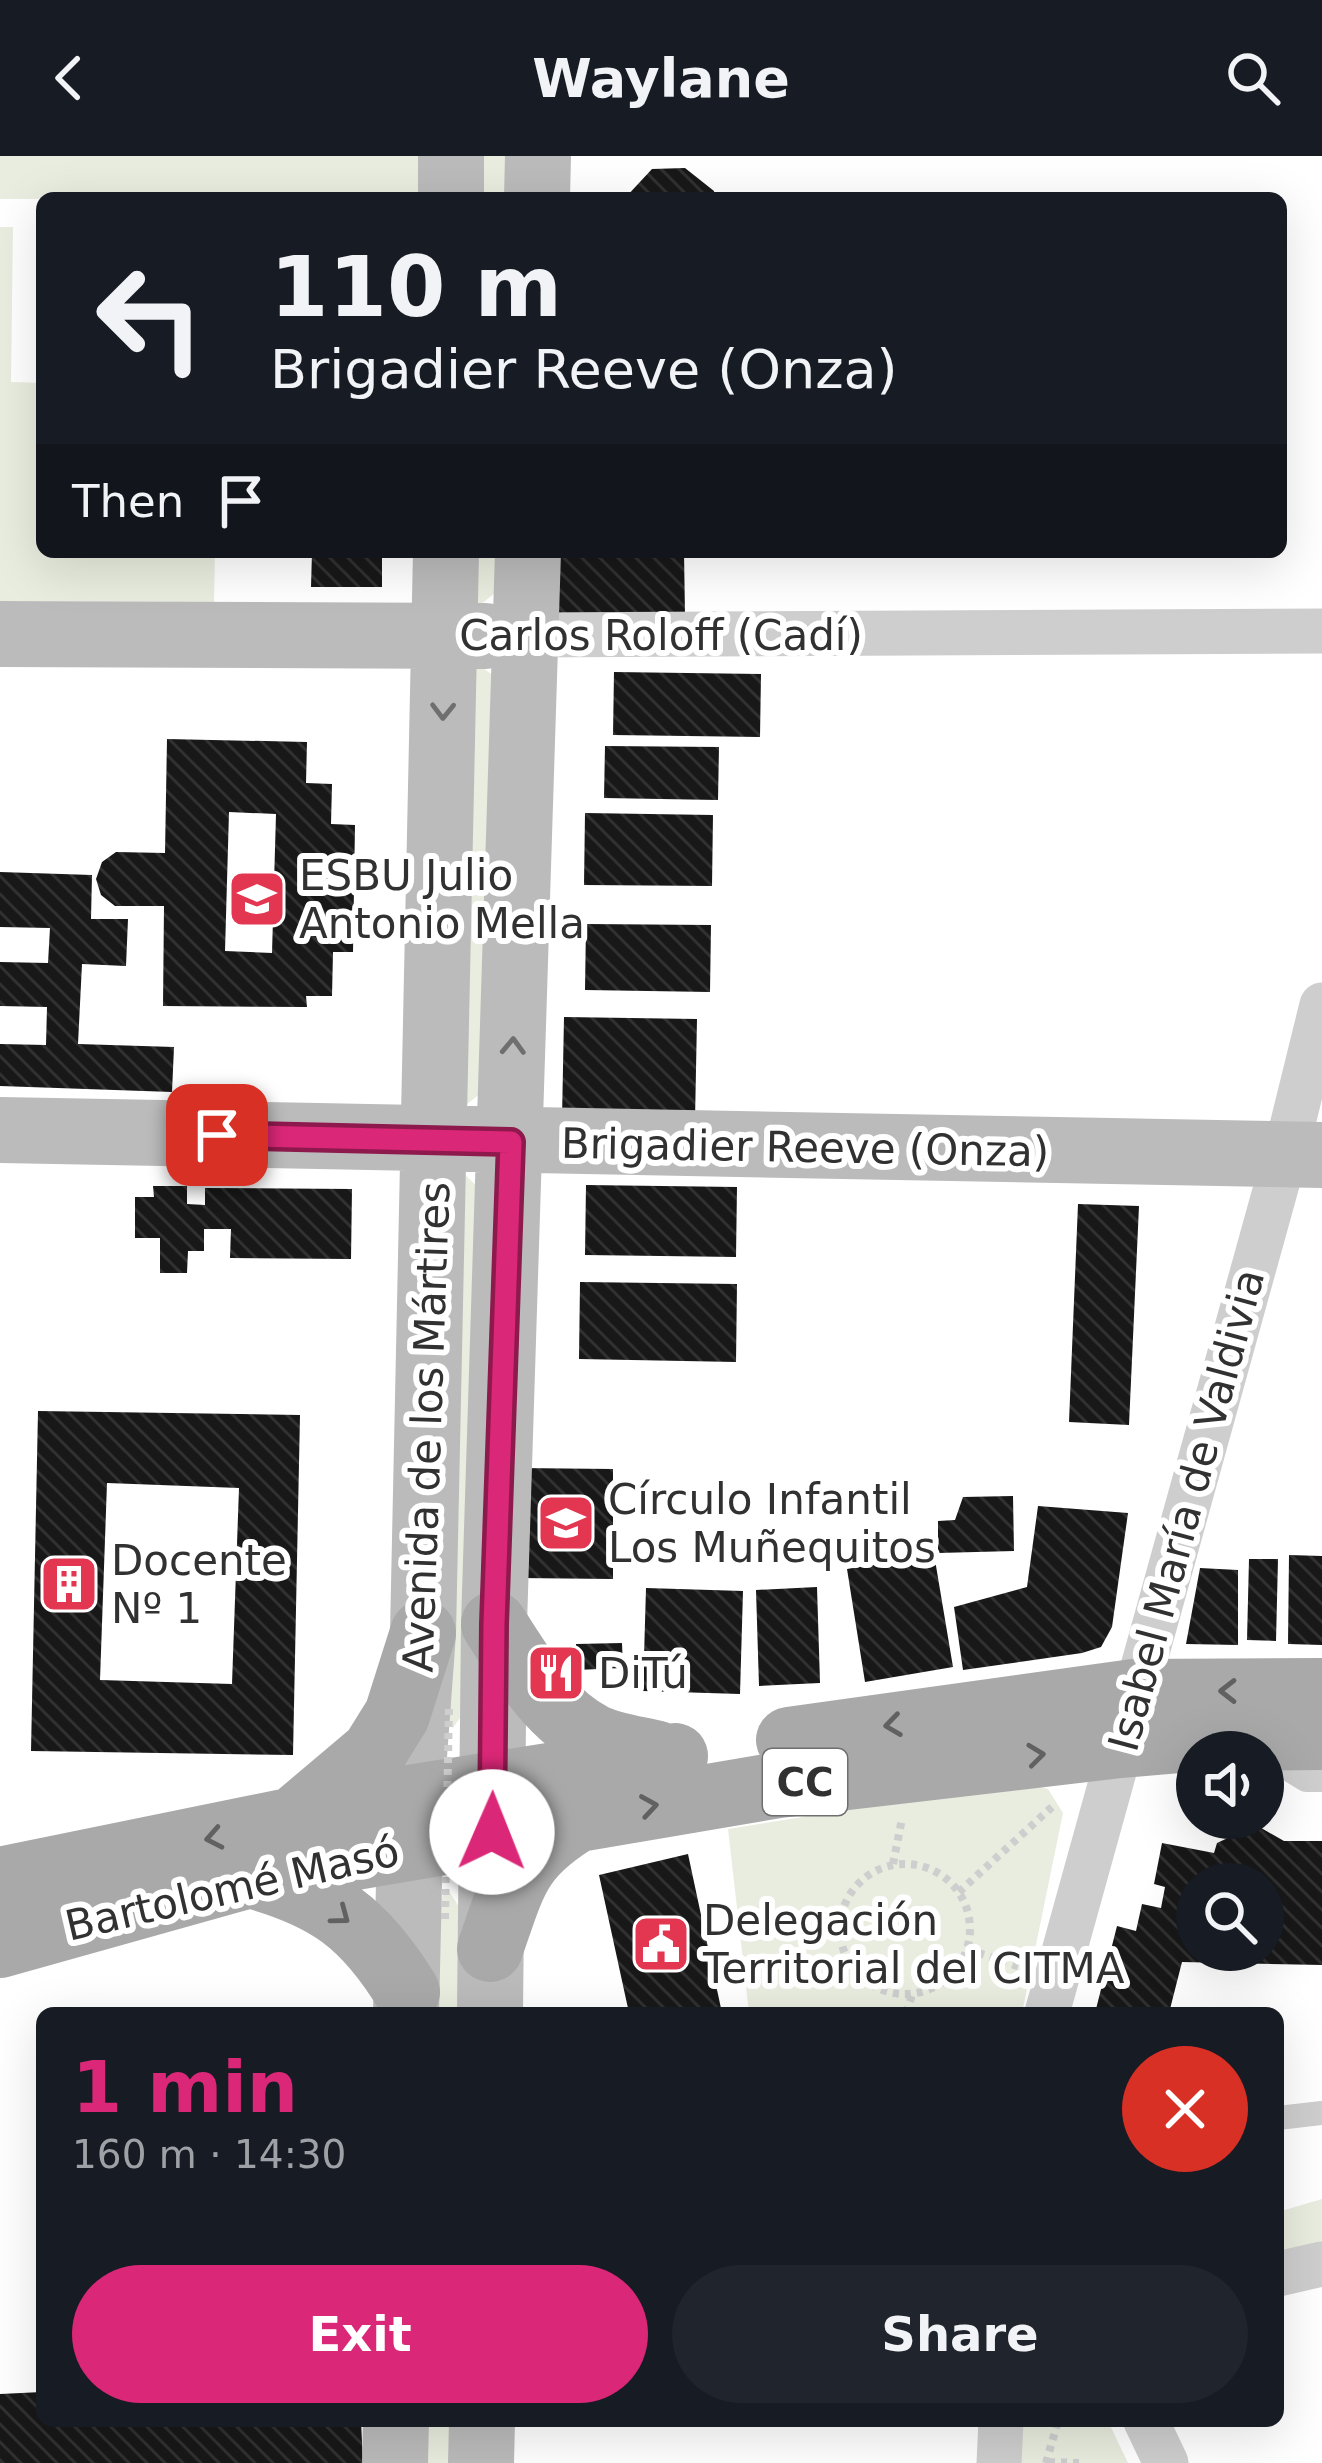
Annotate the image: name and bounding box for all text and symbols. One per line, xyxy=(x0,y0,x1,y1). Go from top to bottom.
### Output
icon: back xyxy=(36,45,102,111)
icon: search xyxy=(1220,45,1286,111)
text: Waylane xyxy=(532,47,790,110)
text: 110 m xyxy=(270,238,562,336)
icon: left xyxy=(72,240,228,396)
text: Brigadier Reeve (Onza) xyxy=(270,338,898,401)
icon: arrive xyxy=(208,468,274,534)
text: Then xyxy=(72,475,184,528)
street label: Carlos Roloff (Cadí) xyxy=(459,611,863,660)
one-way arrow xyxy=(430,702,456,721)
place label: ESBU Julio Antonio Mella xyxy=(299,851,585,948)
school or university icon: ESBU Julio Antonio Mella xyxy=(226,868,288,930)
one-way arrow xyxy=(500,1036,526,1055)
pin xyxy=(166,1084,268,1186)
icon: arrive xyxy=(184,1102,250,1168)
street label: Brigadier Reeve (Onza) xyxy=(560,1119,1049,1176)
street label: Avenida de los Mártires xyxy=(393,1181,460,1673)
street label: Isabel María de Valdivia xyxy=(1099,1264,1274,1756)
place label: Círculo Infantil Los Muñequitos xyxy=(608,1475,936,1572)
school or university icon: Círculo Infantil Los Muñequitos xyxy=(535,1492,597,1554)
place label: Docente Nº 1 xyxy=(111,1536,287,1633)
building icon: Docente Nº 1 xyxy=(38,1553,100,1615)
restaurant icon: DiTú xyxy=(525,1642,587,1704)
place label: DiTú xyxy=(598,1649,688,1698)
one-way arrow xyxy=(1218,1678,1236,1704)
one-way arrow xyxy=(884,1712,903,1738)
map controls xyxy=(1176,1731,1284,1971)
button: sound xyxy=(1176,1731,1284,1839)
one-way arrow xyxy=(1026,1743,1045,1769)
road number: CC xyxy=(763,1749,847,1815)
position arrow xyxy=(429,1769,555,1895)
one-way arrow xyxy=(639,1794,659,1820)
one-way arrow xyxy=(205,1824,225,1850)
street label: Bartolomé Masó xyxy=(60,1826,404,1951)
button: search xyxy=(1176,1863,1284,1971)
place label: Delegación Territorial del CITMA xyxy=(702,1896,1125,1993)
one-way arrow xyxy=(328,1902,349,1924)
public building icon: Delegación Territorial del CITMA xyxy=(630,1913,692,1975)
text: 1 min xyxy=(72,2045,298,2129)
button: close xyxy=(1122,2046,1248,2172)
text: 160 m · 14:30 xyxy=(72,2132,346,2177)
button: Exit xyxy=(72,2265,648,2403)
button: Share xyxy=(672,2265,1248,2403)

